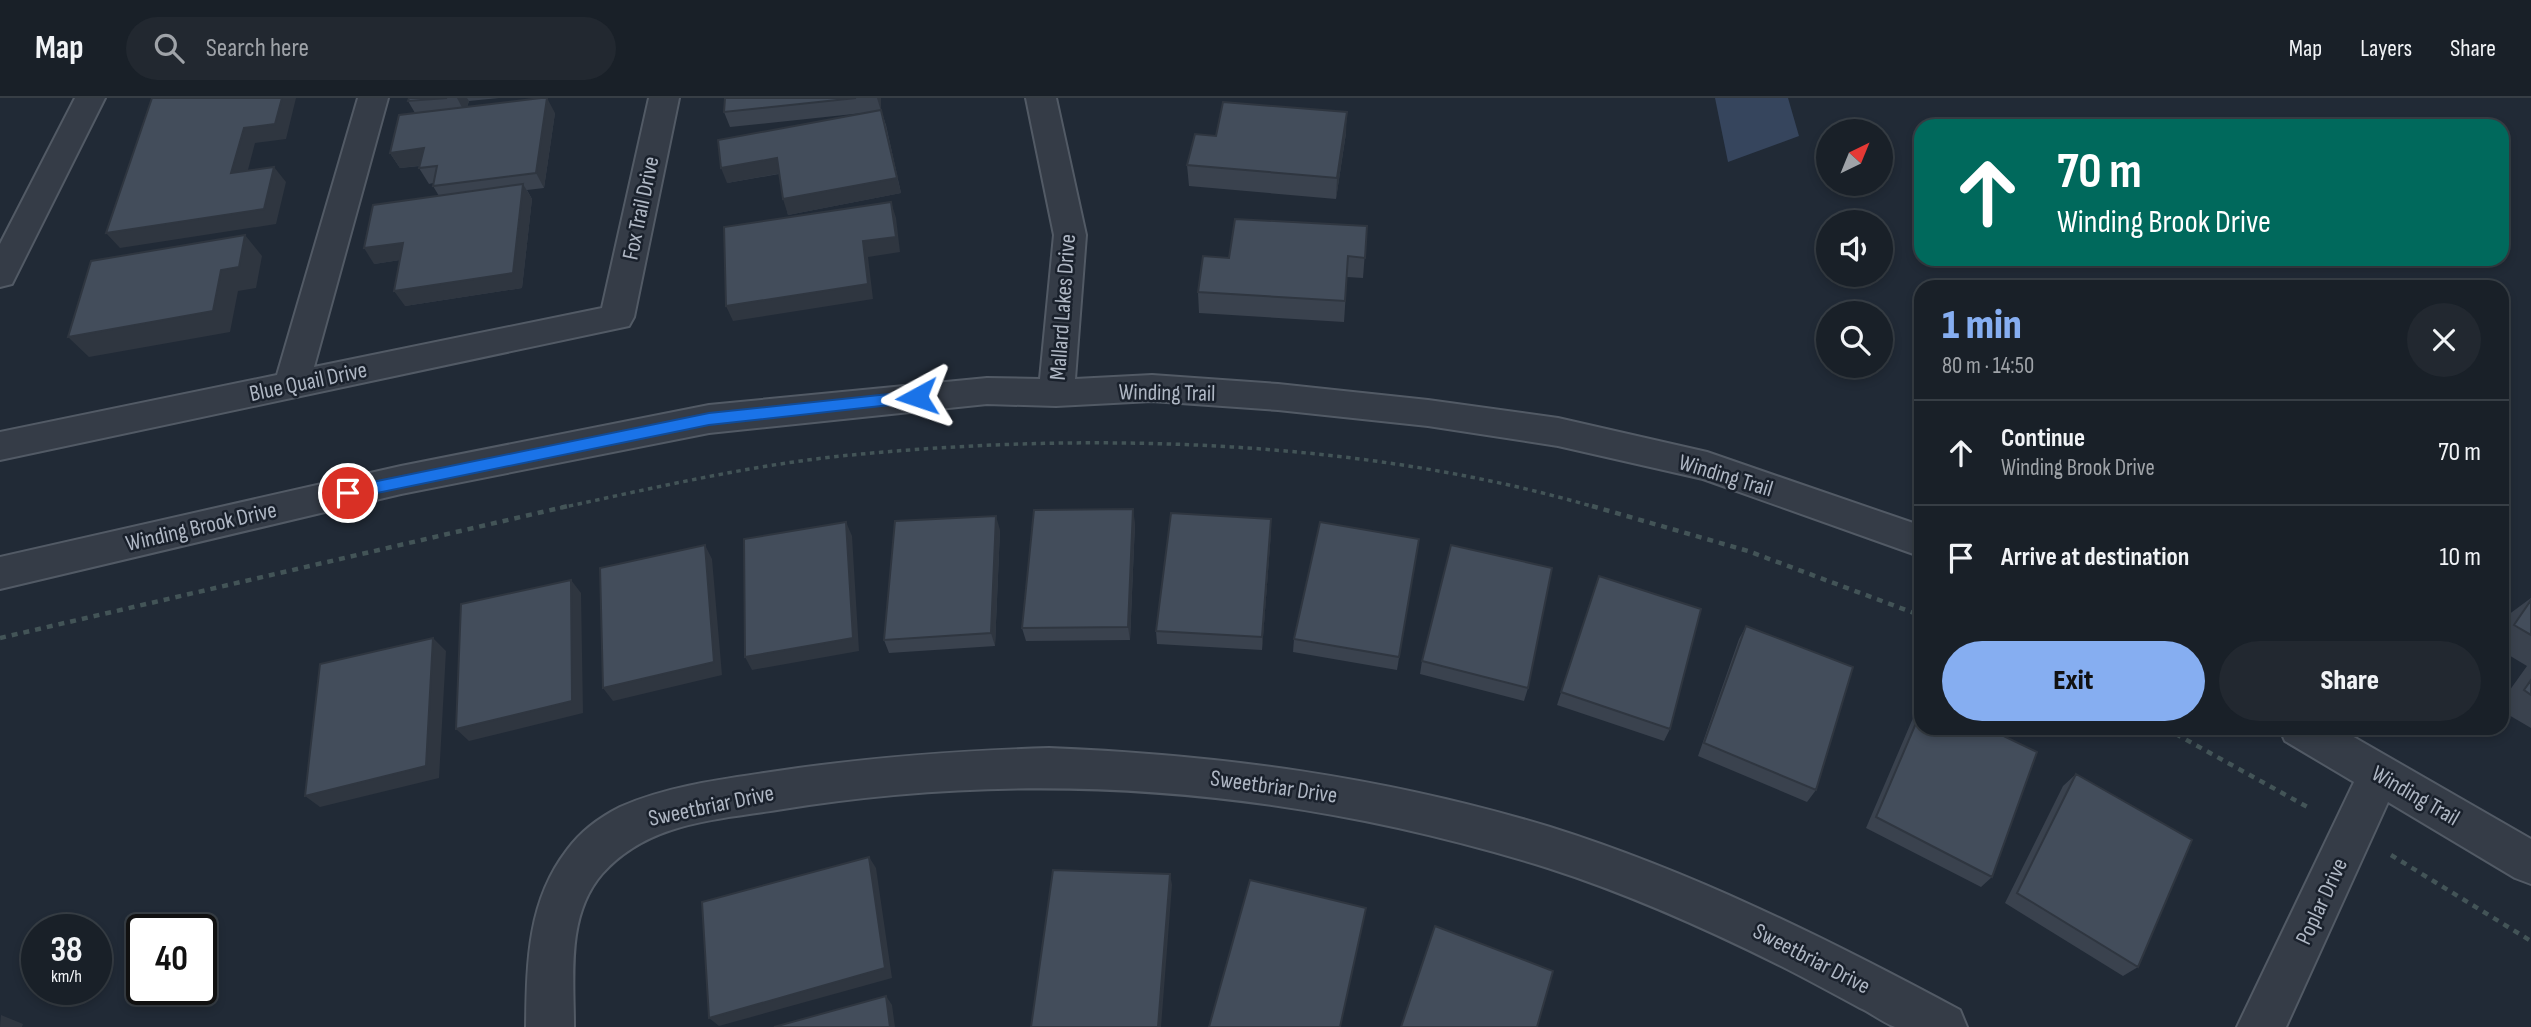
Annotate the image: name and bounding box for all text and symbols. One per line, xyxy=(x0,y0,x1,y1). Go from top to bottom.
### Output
search box xyxy=(126,17,616,80)
text: Map xyxy=(35,28,84,68)
icon: search xyxy=(150,29,188,67)
text: Search here xyxy=(206,33,309,64)
text: Map xyxy=(2289,34,2322,63)
text: Layers xyxy=(2360,34,2412,63)
text: Share xyxy=(2450,34,2496,63)
north arrow xyxy=(1816,119,1894,196)
map controls xyxy=(1816,119,1893,378)
text: 70 m xyxy=(2057,143,2142,202)
icon: ahead xyxy=(1942,147,2033,238)
street label: Fox Trail Drive xyxy=(616,154,666,263)
text: Winding Brook Drive xyxy=(2057,203,2271,242)
button: sound xyxy=(1816,210,1893,287)
street label: Mallard Lakes Drive xyxy=(1044,233,1082,381)
text: 1 min xyxy=(1942,300,2022,351)
button: search xyxy=(1816,301,1893,378)
button: close xyxy=(2407,303,2481,377)
text: 80 m · 14:50 xyxy=(1942,352,2034,380)
street label: Blue Quail Drive xyxy=(247,356,369,408)
position arrow xyxy=(880,360,954,434)
street label: Winding Trail xyxy=(1118,378,1216,408)
text: Continue xyxy=(2001,423,2085,454)
icon: ahead xyxy=(1942,434,1980,472)
text: 70 m xyxy=(2438,437,2481,468)
street label: Winding Trail xyxy=(1675,448,1776,504)
text: Winding Brook Drive xyxy=(2001,454,2155,482)
pin xyxy=(318,463,378,523)
icon: arrive xyxy=(329,474,367,512)
street label: Winding Brook Drive xyxy=(123,496,279,558)
icon: arrive xyxy=(1942,539,1980,577)
text: Arrive at destination xyxy=(2001,542,2189,573)
text: 10 m xyxy=(2439,542,2481,573)
button: Exit xyxy=(1942,641,2205,721)
button: Share xyxy=(2219,641,2481,721)
street label: Winding Trail xyxy=(2367,760,2464,832)
street label: Sweetbriar Drive xyxy=(1209,764,1339,810)
street label: Sweetbriar Drive xyxy=(646,779,777,833)
street label: Poplar Drive xyxy=(2290,854,2354,949)
speed limit sign: 40 xyxy=(126,914,217,1005)
street label: Sweetbriar Drive xyxy=(1748,917,1875,1000)
text: 38 xyxy=(50,929,83,972)
text: km/h xyxy=(51,966,82,987)

